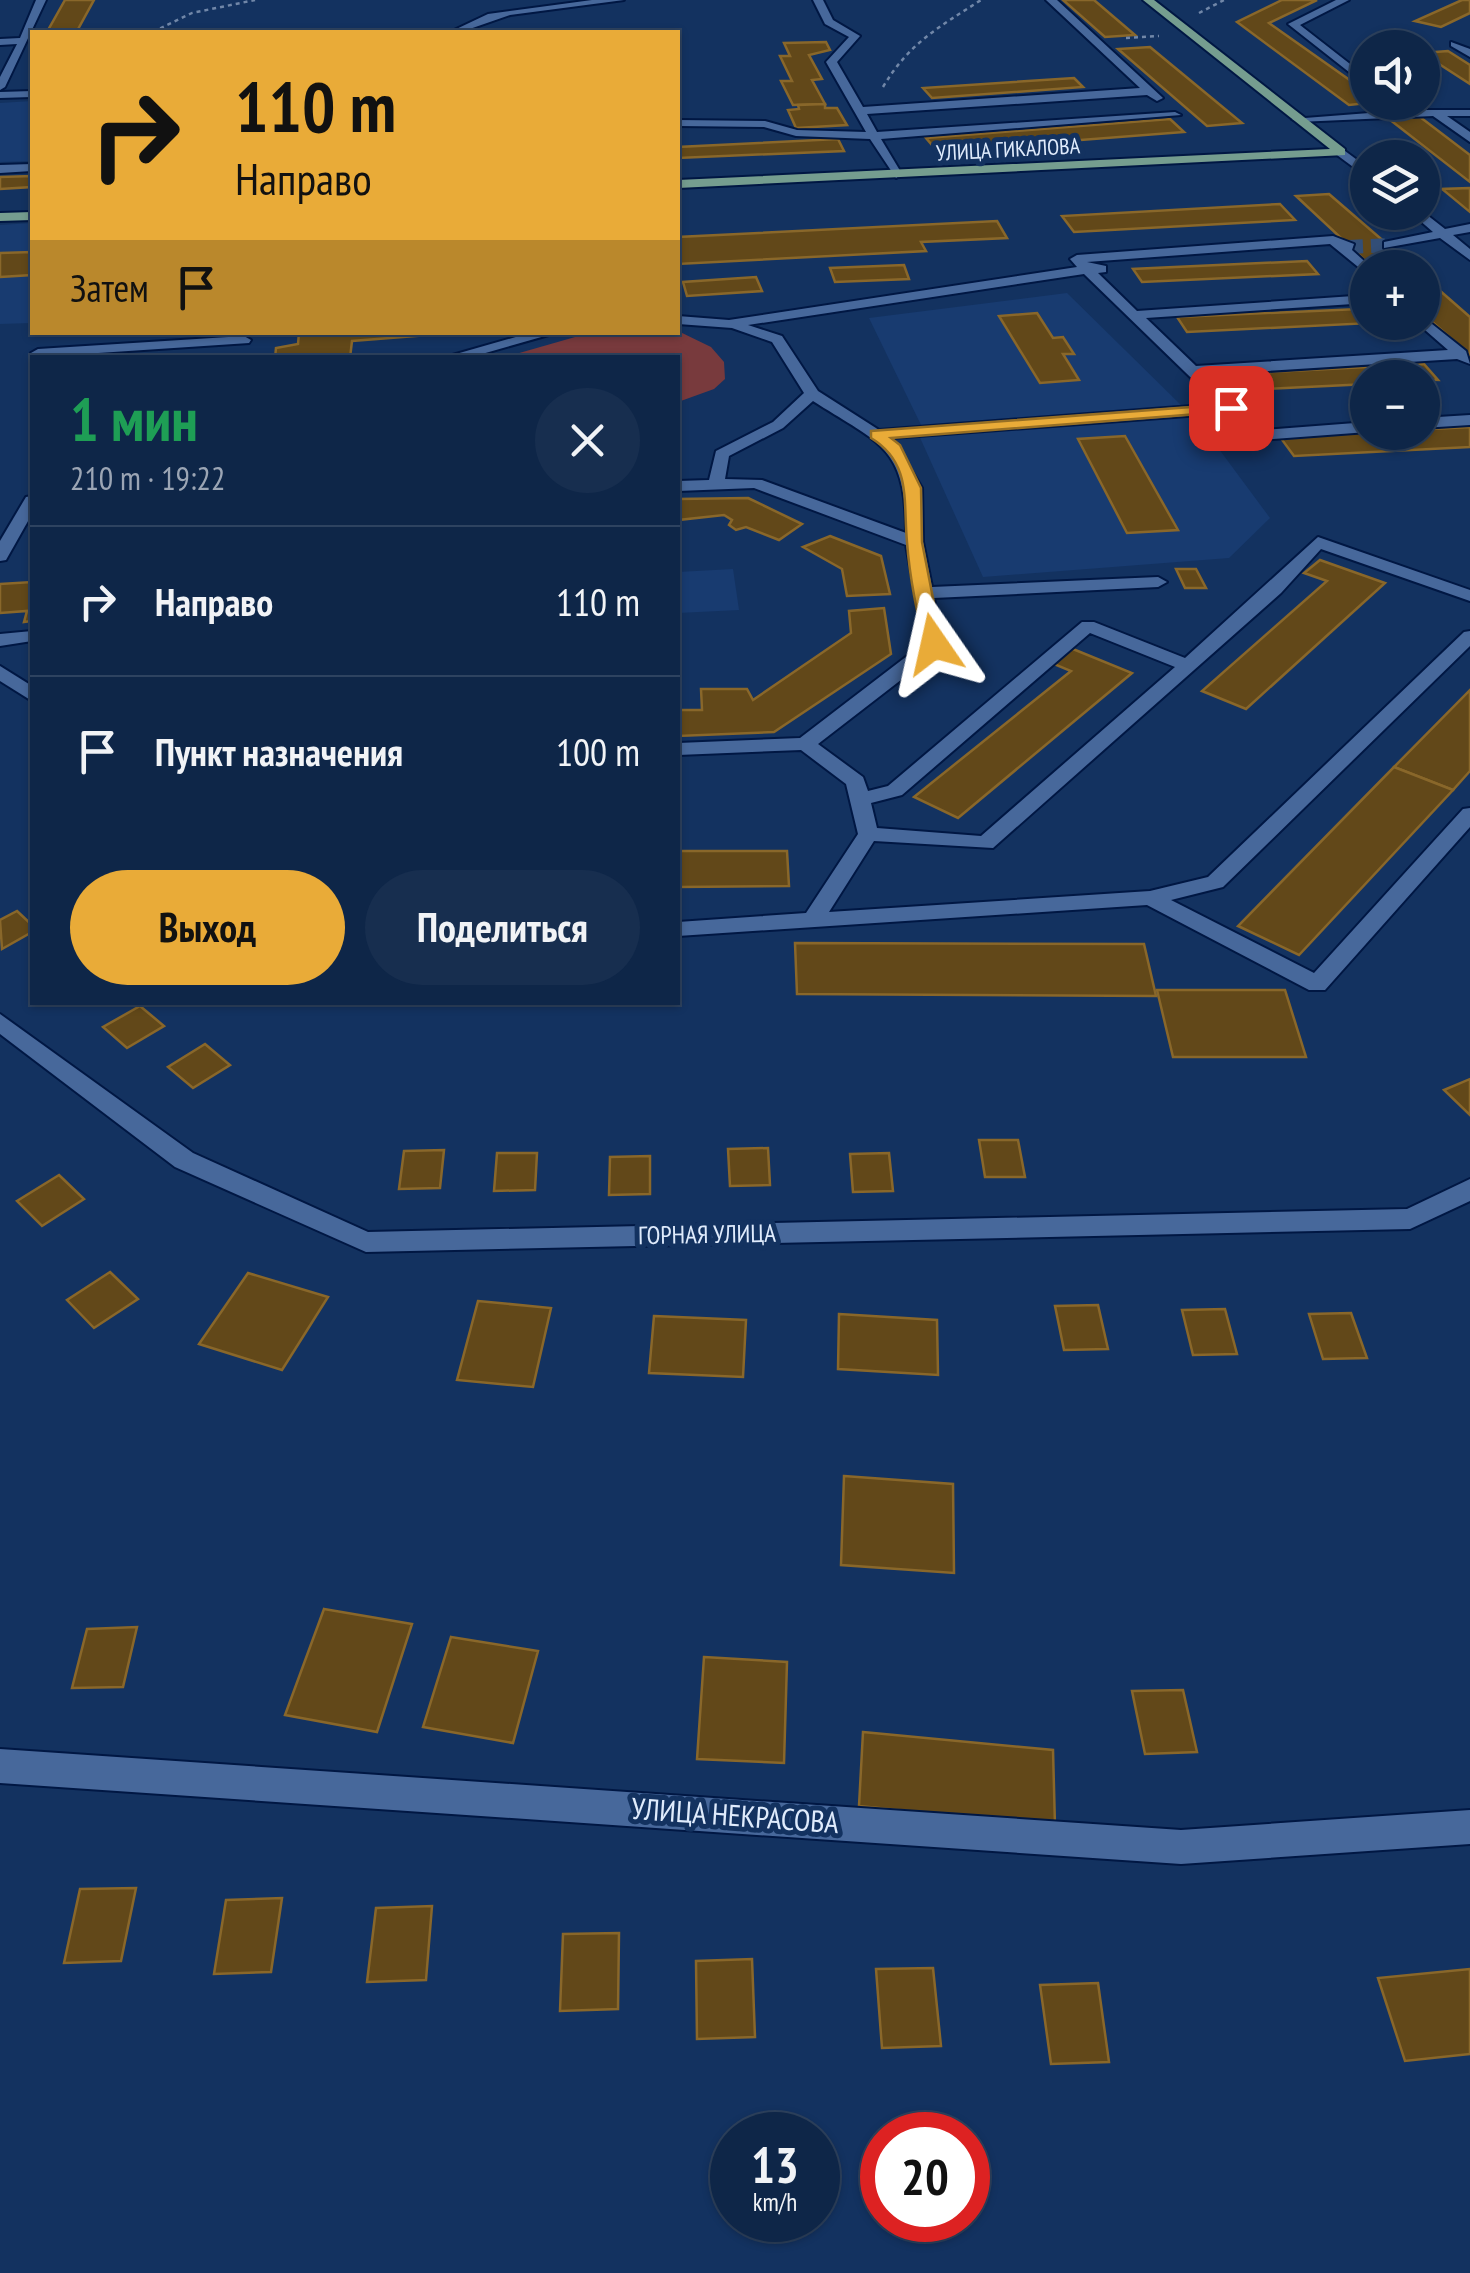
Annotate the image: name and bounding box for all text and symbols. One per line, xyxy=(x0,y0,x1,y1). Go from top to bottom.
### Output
map controls xyxy=(1350,30,1440,450)
button: sound xyxy=(1350,30,1440,120)
text: 110 m xyxy=(235,61,396,151)
icon: right xyxy=(70,70,200,200)
street label: УЛИЦА ГИКАЛОВА xyxy=(935,131,1081,167)
button: layers xyxy=(1350,140,1440,230)
text: Направо xyxy=(235,149,372,207)
button: + xyxy=(1350,250,1440,340)
icon: arrive xyxy=(169,260,224,315)
text: Затем xyxy=(70,263,149,312)
button: − xyxy=(1350,360,1440,450)
pin xyxy=(1189,366,1274,451)
text: 1 мин xyxy=(70,380,198,458)
icon: arrive xyxy=(1204,381,1259,436)
button: close xyxy=(535,388,640,493)
text: 210 m · 19:22 xyxy=(70,457,225,499)
icon: right xyxy=(70,574,125,629)
text: Направо xyxy=(155,577,273,626)
text: 110 m xyxy=(556,577,640,626)
position arrow xyxy=(882,592,986,696)
icon: arrive xyxy=(70,724,125,779)
text: Пункт назначения xyxy=(155,727,403,776)
text: 100 m xyxy=(556,727,640,776)
button: Выход xyxy=(70,870,345,985)
button: Поделиться xyxy=(365,870,640,985)
street label: ГОРНАЯ УЛИЦА xyxy=(638,1217,776,1251)
street label: УЛИЦА НЕКРАСОВА xyxy=(630,1788,841,1841)
speed limit sign: 20 xyxy=(860,2112,990,2242)
text: 13 xyxy=(751,2132,799,2197)
text: km/h xyxy=(753,2186,797,2218)

